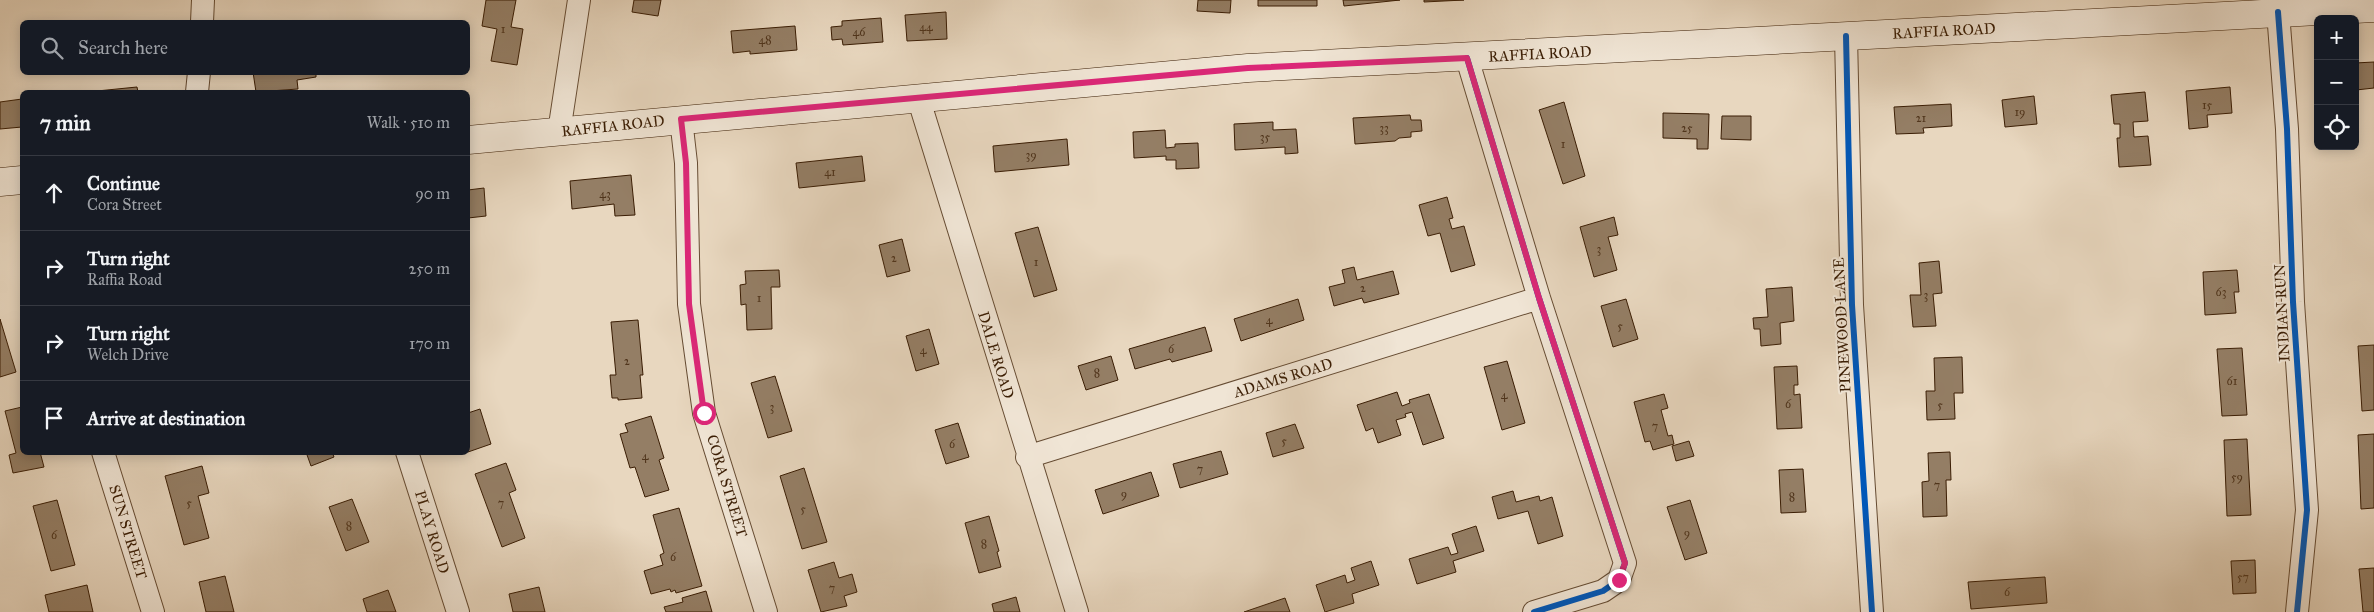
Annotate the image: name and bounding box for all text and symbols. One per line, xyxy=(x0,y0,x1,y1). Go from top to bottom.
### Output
map controls xyxy=(2314,15,2359,150)
button: + xyxy=(2314,15,2359,60)
street label: RAFFIA ROAD xyxy=(1892,19,1996,43)
search box xyxy=(20,20,470,75)
house number: 44 xyxy=(919,20,933,34)
house number: 1 xyxy=(501,22,506,36)
house number: 46 xyxy=(853,25,866,39)
house number: 48 xyxy=(758,33,772,47)
icon: search xyxy=(38,34,66,62)
text: Search here xyxy=(78,36,168,59)
street label: RAFFIA ROAD xyxy=(1488,42,1592,66)
button: − xyxy=(2314,60,2359,105)
house number: 15 xyxy=(2202,98,2213,112)
house number: 19 xyxy=(2014,105,2026,119)
button: locate xyxy=(2314,105,2359,150)
text: 7 min xyxy=(40,110,91,136)
house number: 21 xyxy=(1916,111,1927,125)
street label: RAFFIA ROAD xyxy=(561,112,666,140)
text: Walk · 510 m xyxy=(367,113,450,132)
house number: 33 xyxy=(1379,121,1389,135)
house number: 25 xyxy=(1681,121,1693,135)
house number: 35 xyxy=(1260,130,1271,144)
house number: 1 xyxy=(1561,137,1566,151)
house number: 39 xyxy=(1025,148,1037,162)
house number: 41 xyxy=(824,165,836,179)
text: Continue xyxy=(87,172,160,195)
icon: ahead xyxy=(40,179,68,207)
text: 90 m xyxy=(415,184,450,203)
house number: 43 xyxy=(599,187,611,201)
text: Cora Street xyxy=(87,195,162,214)
house number: 3 xyxy=(1597,242,1602,256)
text: Turn right xyxy=(87,247,170,270)
house number: 2 xyxy=(891,251,897,265)
icon: right xyxy=(40,254,68,282)
house number: 1 xyxy=(1034,255,1039,269)
street label: PINEWOOD LANE xyxy=(1829,257,1855,393)
text: 250 m xyxy=(409,259,450,278)
street label: INDIAN RUN xyxy=(2270,263,2294,362)
text: Raffia Road xyxy=(87,270,162,289)
house number: 2 xyxy=(1360,281,1366,295)
house number: 63 xyxy=(2216,285,2227,299)
house number: 3 xyxy=(1924,288,1929,302)
house number: 1 xyxy=(757,291,762,305)
street label: DALE ROAD xyxy=(974,309,1018,401)
house number: 4 xyxy=(1266,313,1273,327)
house number: 5 xyxy=(1617,319,1623,333)
text: Turn right xyxy=(87,322,170,345)
icon: right xyxy=(40,329,68,357)
text: 170 m xyxy=(409,334,450,353)
house number: 6 xyxy=(1168,342,1175,356)
house number: 4 xyxy=(920,343,927,357)
text: Welch Drive xyxy=(87,345,169,364)
house number: 2 xyxy=(624,354,630,368)
street label: ADAMS ROAD xyxy=(1230,354,1335,402)
house number: 8 xyxy=(1094,366,1100,380)
house number: 61 xyxy=(2227,374,2238,388)
house number: 4 xyxy=(1501,388,1508,402)
house number: 6 xyxy=(1785,397,1792,411)
house number: 5 xyxy=(1937,398,1943,412)
house number: 3 xyxy=(770,400,775,414)
route start xyxy=(693,402,716,425)
icon: arrive xyxy=(40,404,68,432)
text: Arrive at destination xyxy=(87,407,245,430)
house number: 7 xyxy=(1652,419,1658,433)
street label: CORA STREET xyxy=(703,432,751,540)
house number: 5 xyxy=(1281,434,1287,448)
house number: 6 xyxy=(949,437,956,451)
house number: 4 xyxy=(642,449,649,463)
house number: 7 xyxy=(1197,462,1203,476)
house number: 59 xyxy=(2231,470,2243,484)
house number: 7 xyxy=(1934,478,1940,492)
street label: SUN STREET xyxy=(105,483,151,581)
house number: 9 xyxy=(1121,487,1127,501)
street label: PLAY ROAD xyxy=(411,488,453,576)
house number: 8 xyxy=(1789,490,1795,504)
house number: 5 xyxy=(186,496,192,510)
house number: 7 xyxy=(498,496,504,510)
house number: 5 xyxy=(800,502,806,516)
house number: 8 xyxy=(346,519,352,533)
house number: 9 xyxy=(1684,526,1690,540)
house number: 6 xyxy=(51,528,58,542)
house number: 8 xyxy=(981,537,987,551)
house number: 6 xyxy=(670,550,677,564)
route end xyxy=(1608,569,1631,592)
house number: 57 xyxy=(2237,570,2249,584)
house number: 7 xyxy=(829,581,835,595)
house number: 6 xyxy=(2004,585,2011,599)

